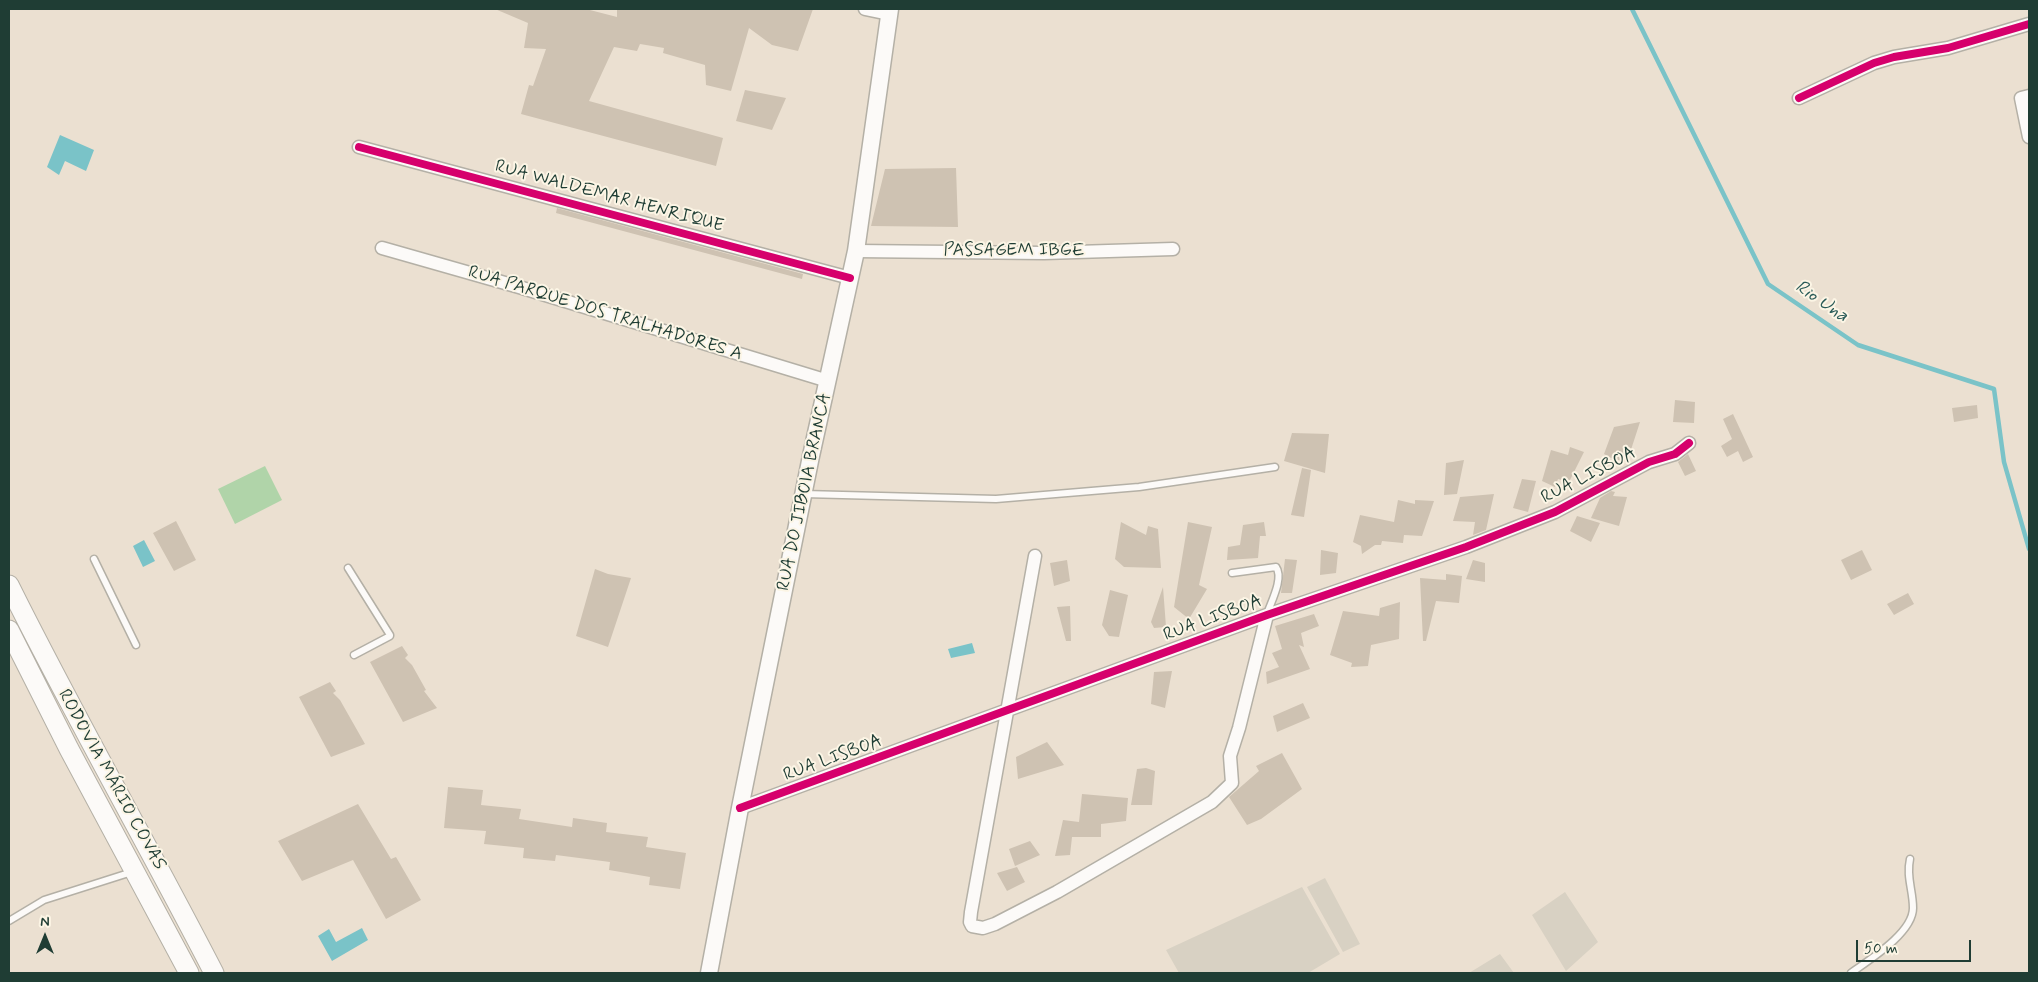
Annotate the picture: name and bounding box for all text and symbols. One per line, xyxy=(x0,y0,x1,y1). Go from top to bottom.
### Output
street label: RUA WALDEMAR HENRIQUE xyxy=(492,156,726,238)
street label: PASSAGEM IBGE xyxy=(944,240,1084,262)
street label: RUA PARQUE DOS TRALHADORES A xyxy=(465,262,745,366)
water label: Rio Una xyxy=(1790,276,1852,328)
street label: RUA DO JIBOIA BRANCA xyxy=(773,391,837,593)
street label: RUA LISBOA xyxy=(1538,443,1640,509)
street label: RUA LISBOA xyxy=(1161,591,1265,647)
street label: RODOVIA MÁRIO COVAS xyxy=(52,686,170,874)
street label: RUA LISBOA xyxy=(781,731,885,787)
north arrow xyxy=(20,912,70,962)
text: N xyxy=(40,913,50,931)
scale bar xyxy=(1858,930,1973,962)
text: 50 m xyxy=(1864,939,1898,959)

